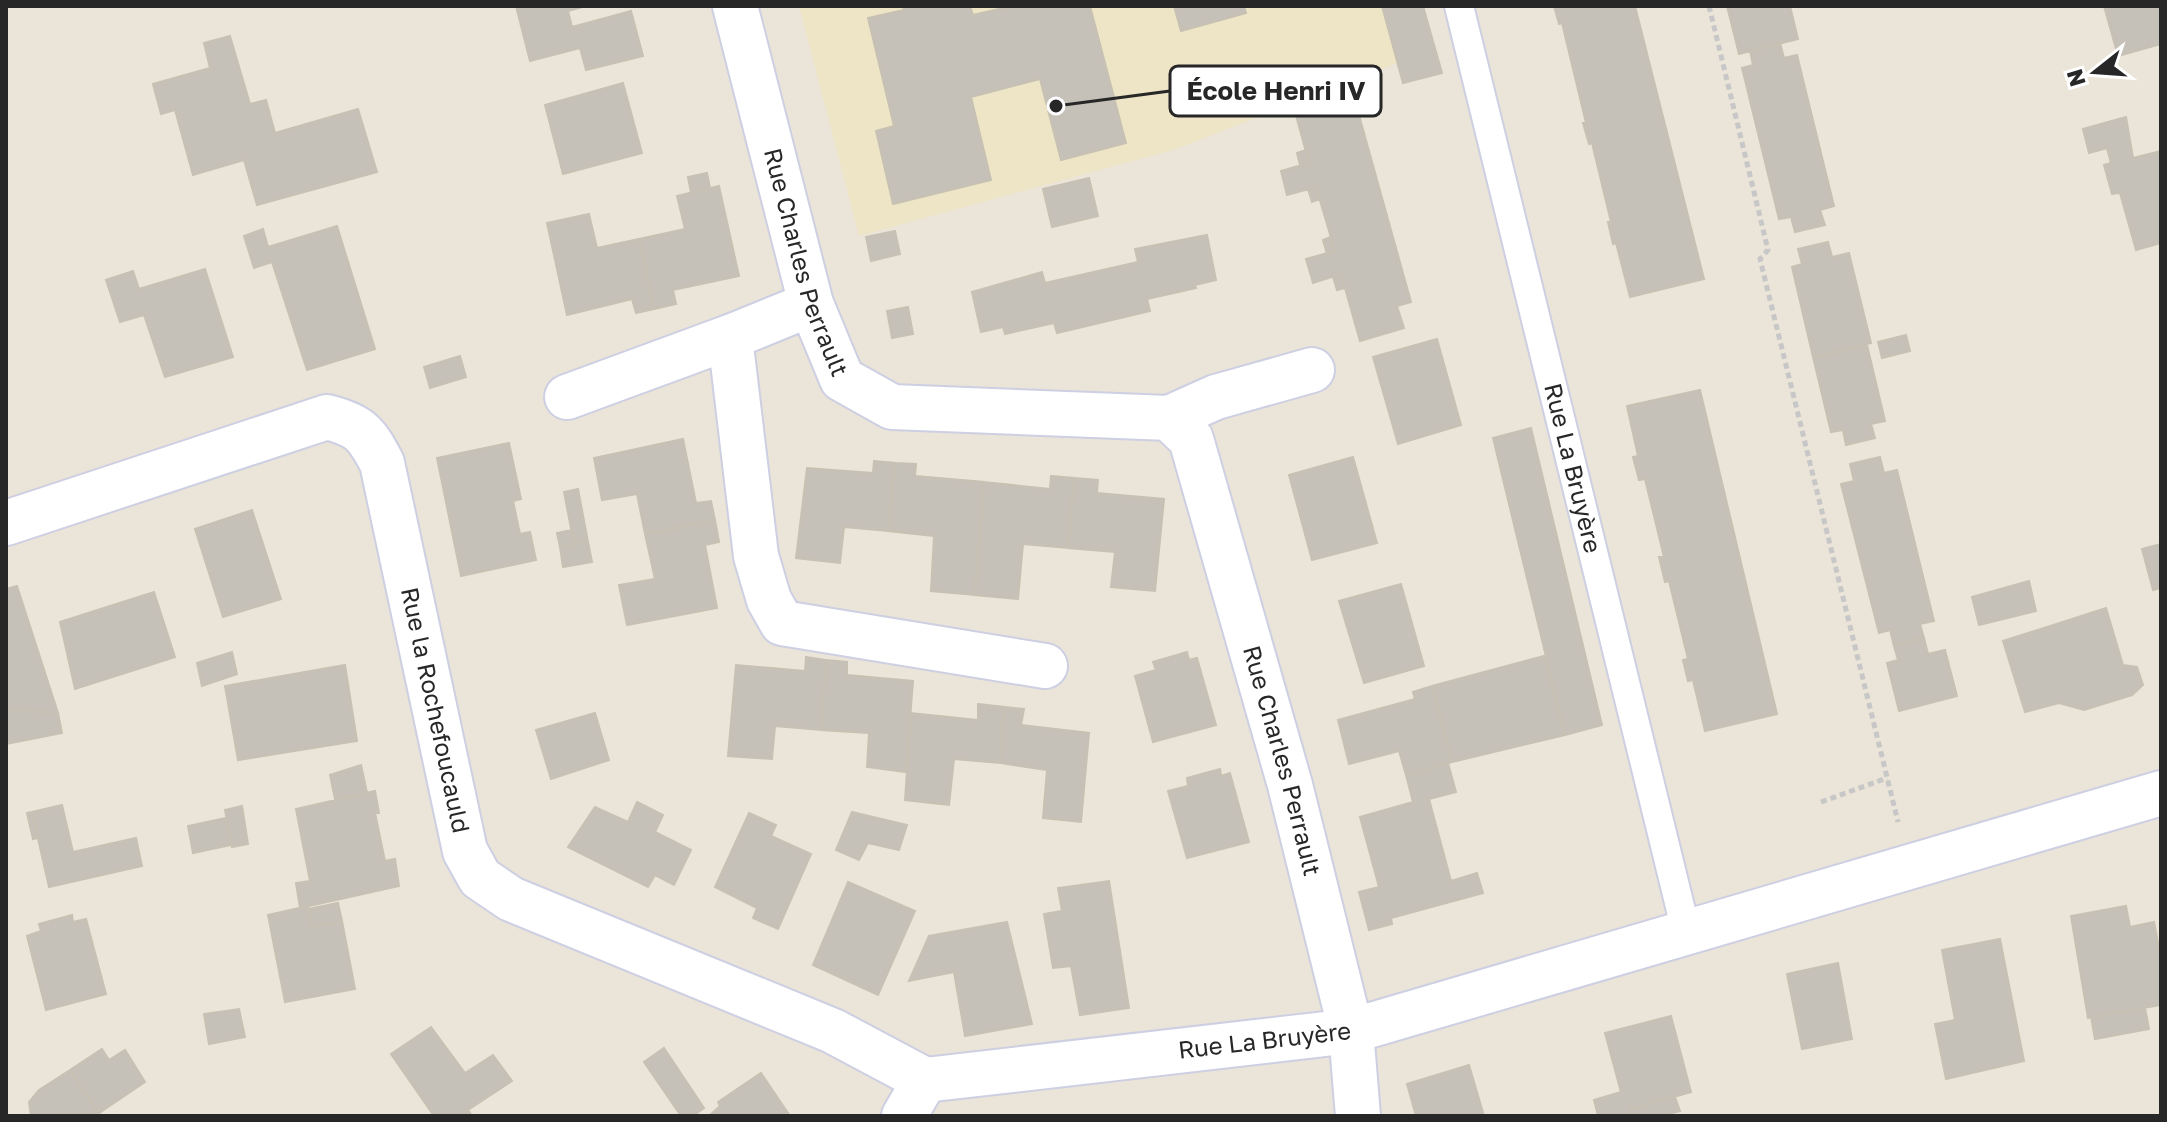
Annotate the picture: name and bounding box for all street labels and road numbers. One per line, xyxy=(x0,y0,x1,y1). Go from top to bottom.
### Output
street label: Rue Charles Perrault xyxy=(759,145,855,380)
street label: Rue La Bruyère xyxy=(1539,380,1609,556)
street label: Rue la Rochefoucauld xyxy=(396,584,477,835)
street label: Rue Charles Perrault xyxy=(1238,642,1328,879)
street label: Rue La Bruyère xyxy=(1177,1015,1353,1064)

